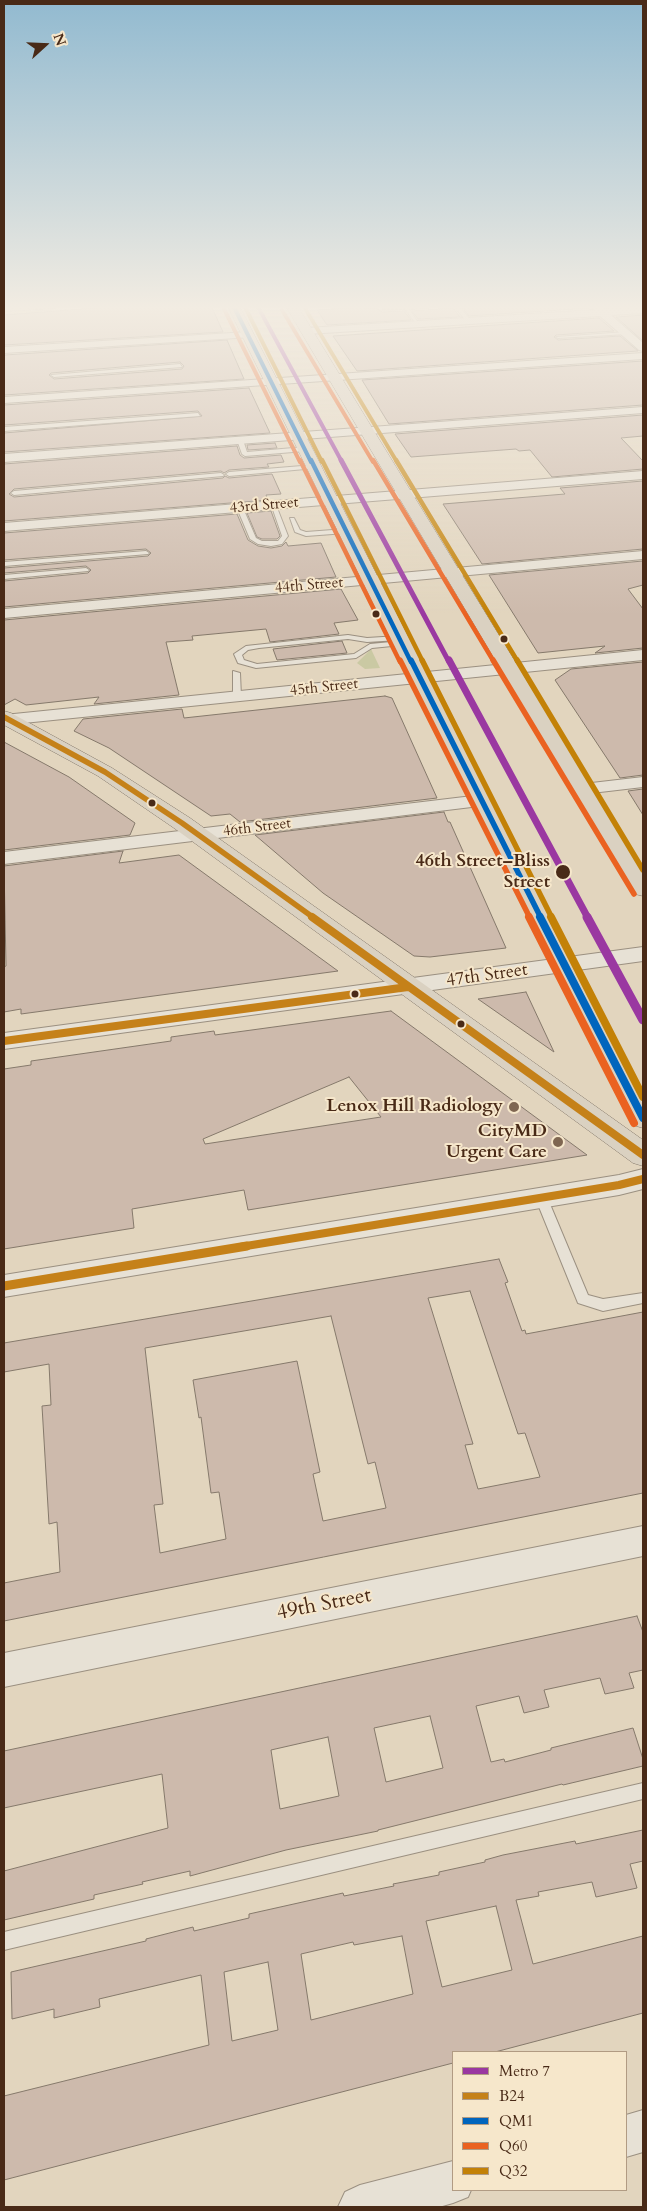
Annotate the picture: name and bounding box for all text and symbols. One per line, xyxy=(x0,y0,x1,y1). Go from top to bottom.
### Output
north arrow xyxy=(20,20,70,70)
text: N xyxy=(49,31,71,49)
street label: 43rd Street xyxy=(229,494,299,518)
street label: 44th Street xyxy=(274,574,344,598)
unlabelled marker xyxy=(371,609,381,619)
unlabelled marker xyxy=(499,634,509,644)
street label: 45th Street xyxy=(289,675,359,701)
unlabelled marker xyxy=(147,798,157,808)
street label: 46th Street xyxy=(222,815,292,841)
place label: 46th Street–Bliss Street xyxy=(416,851,550,894)
marker: 46th Street–Bliss Street xyxy=(554,863,572,881)
street label: 47th Street xyxy=(445,960,529,992)
unlabelled marker xyxy=(350,989,360,999)
unlabelled marker xyxy=(456,1019,466,1029)
place label: Lenox Hill Radiology xyxy=(326,1096,503,1118)
marker: Lenox Hill Radiology xyxy=(507,1100,521,1114)
place label: CityMD Urgent Care xyxy=(446,1121,547,1164)
marker: CityMD Urgent Care xyxy=(551,1135,565,1149)
street label: 49th Street xyxy=(275,1583,373,1627)
legend xyxy=(452,2051,627,2191)
text: Metro 7 xyxy=(499,2061,550,2081)
text: B24 xyxy=(499,2086,525,2106)
text: QM1 xyxy=(499,2111,534,2131)
text: Q60 xyxy=(499,2136,527,2156)
text: Q32 xyxy=(499,2161,527,2181)

